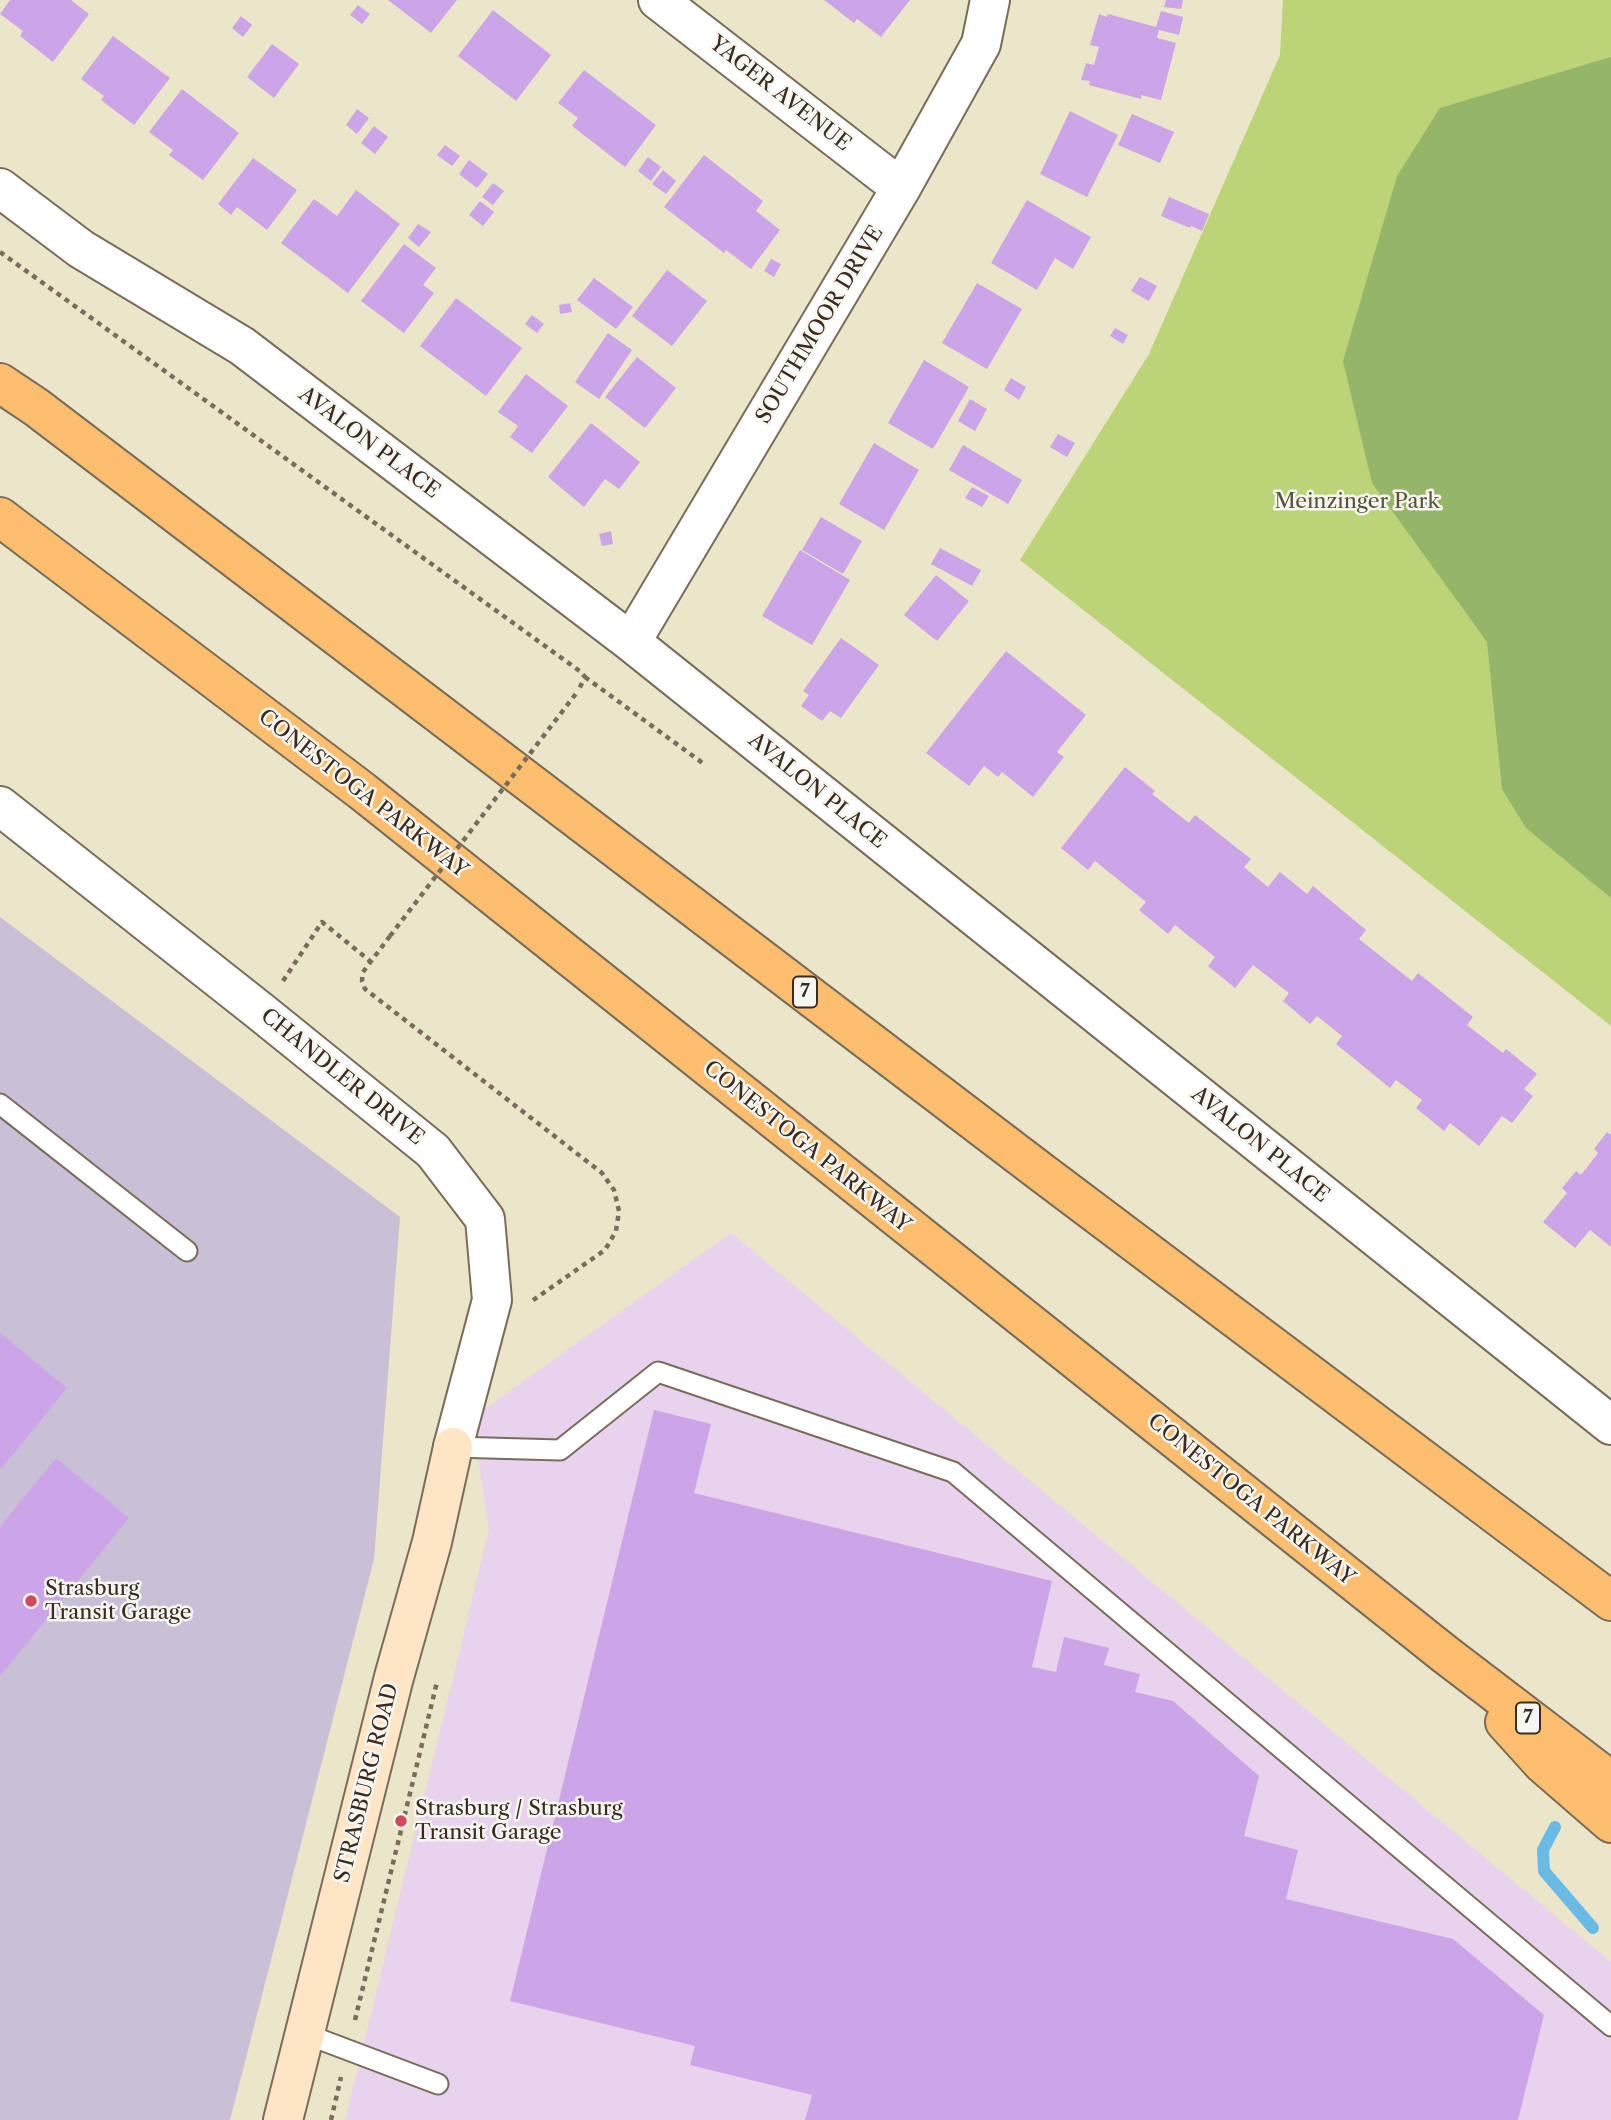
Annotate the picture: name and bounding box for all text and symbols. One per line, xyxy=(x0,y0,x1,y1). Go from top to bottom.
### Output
street label: YAGER AVENUE xyxy=(704,31,856,157)
street label: SOUTHMOOR DRIVE xyxy=(751,222,889,428)
street label: AVALON PLACE xyxy=(294,382,444,504)
park label: Meinzinger Park xyxy=(1274,489,1440,515)
street label: CONESTOGA PARKWAY xyxy=(253,704,473,884)
street label: AVALON PLACE xyxy=(743,728,891,854)
road number: 7 xyxy=(793,976,817,1008)
street label: CHANDLER DRIVE xyxy=(255,1003,429,1151)
street label: CONESTOGA PARKWAY xyxy=(698,1056,916,1238)
street label: AVALON PLACE xyxy=(1186,1082,1334,1208)
street label: CONESTOGA PARKWAY xyxy=(1142,1409,1360,1591)
place label: Strasburg Transit Garage xyxy=(45,1576,192,1626)
marker: Strasburg Transit Garage xyxy=(23,1593,39,1609)
street label: STRASBURG ROAD xyxy=(330,1681,404,1885)
road number: 7 xyxy=(1516,1702,1540,1734)
place label: Strasburg / Strasburg Transit Garage xyxy=(415,1796,623,1846)
marker: Strasburg / Strasburg Transit Garage xyxy=(393,1813,409,1829)

